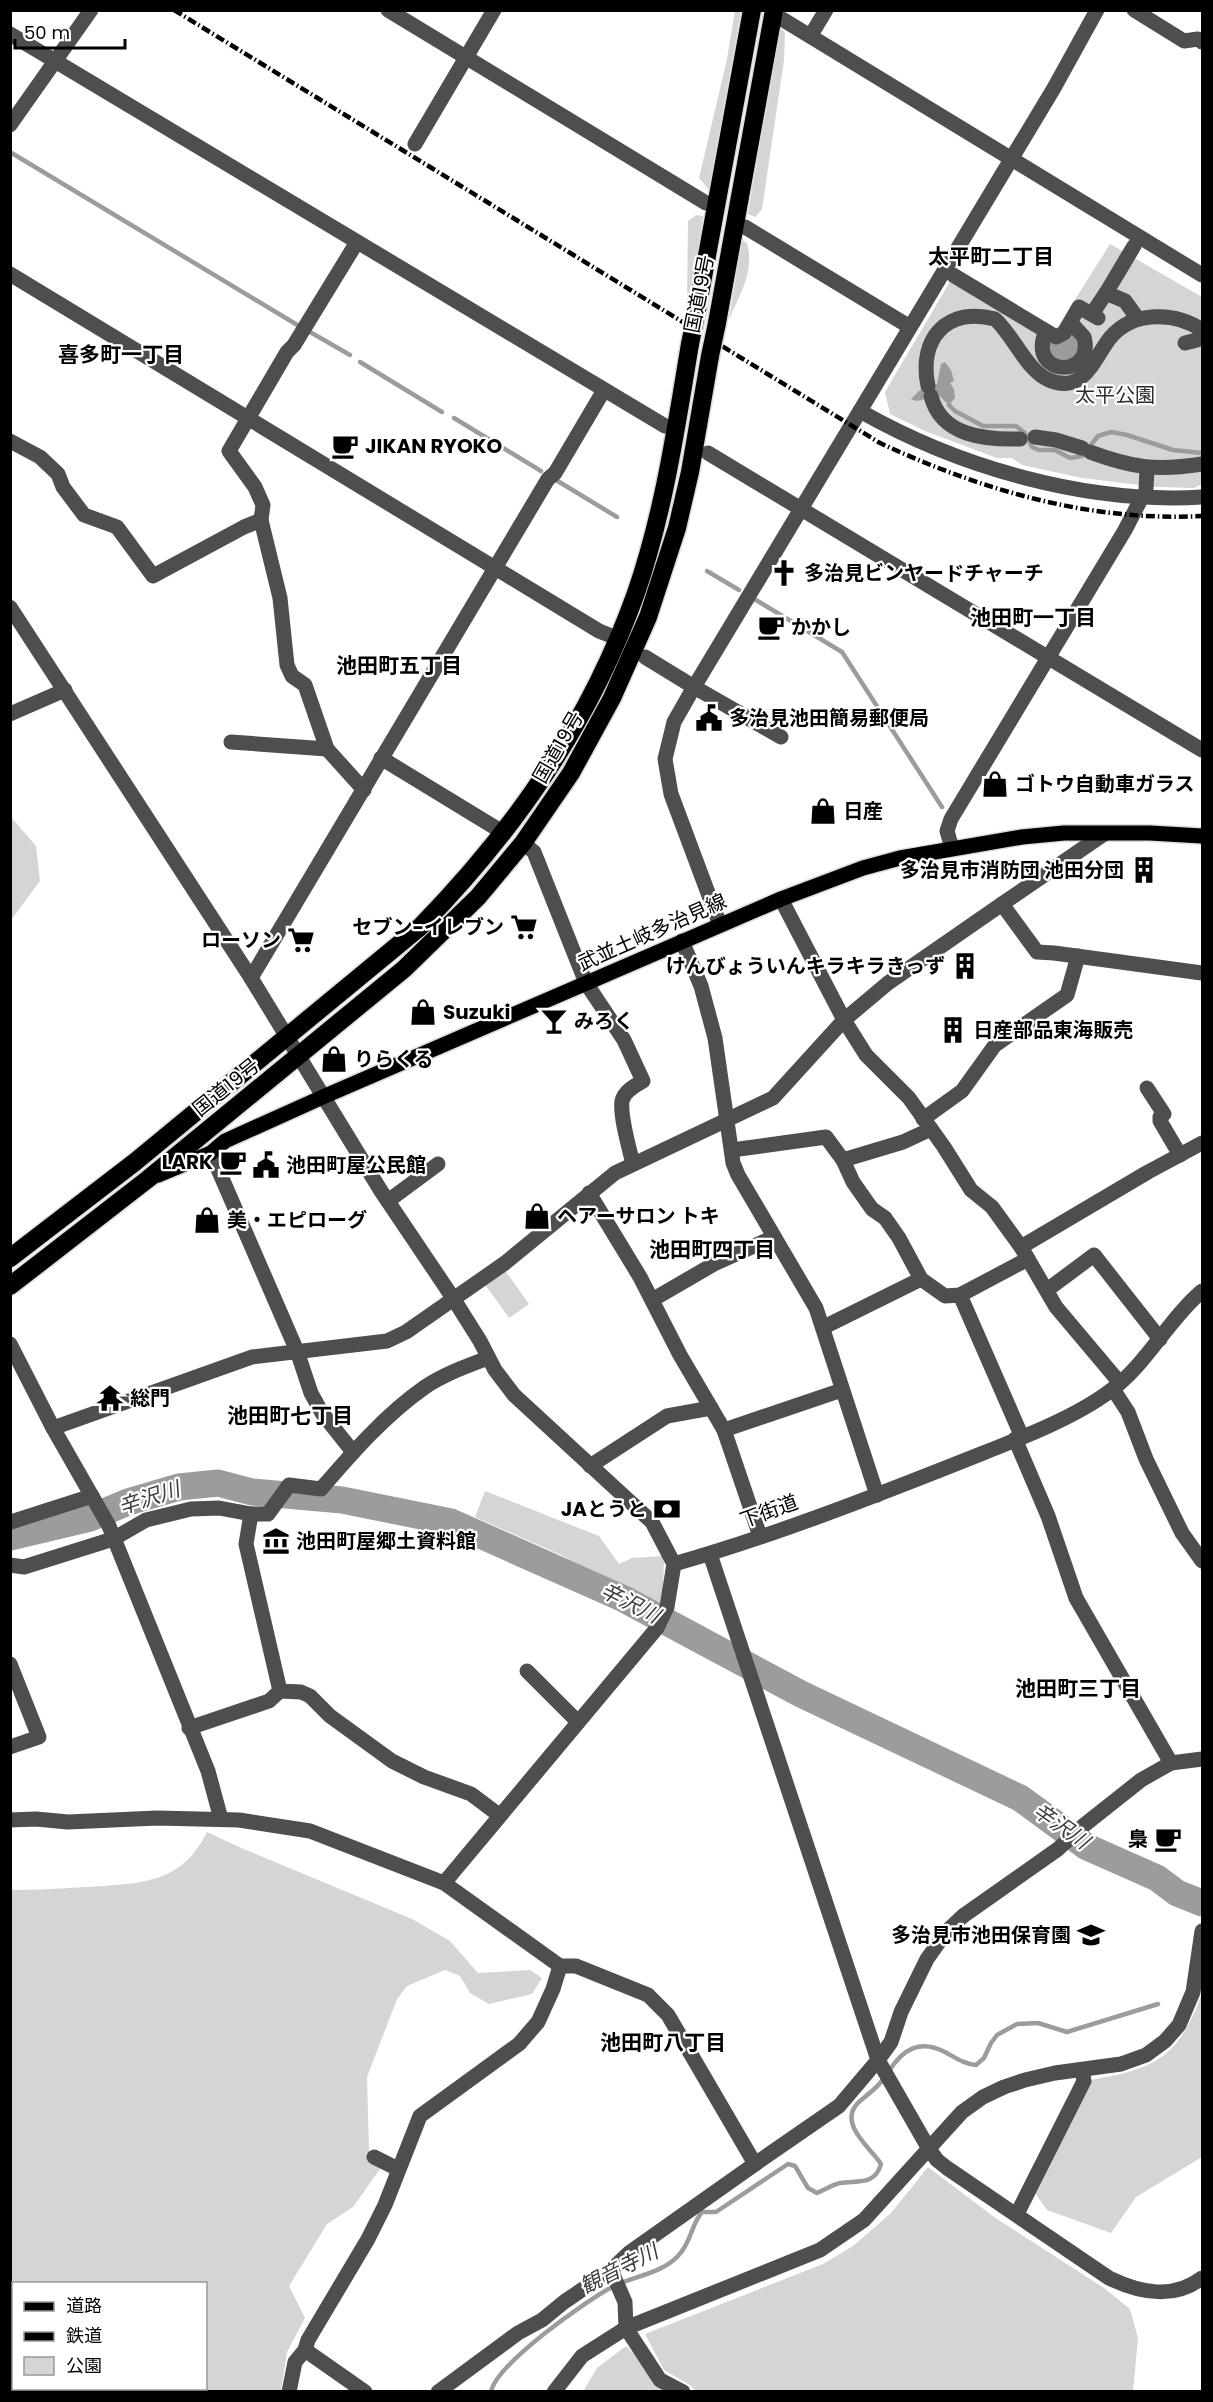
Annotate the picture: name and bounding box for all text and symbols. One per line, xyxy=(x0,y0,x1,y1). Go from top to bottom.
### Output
scale bar xyxy=(15,12,124,50)
text: 50 m xyxy=(24,20,70,45)
district label: 太平町二丁目 xyxy=(928,242,1054,271)
street label: 国道19号 xyxy=(678,253,720,335)
district label: 喜多町一丁目 xyxy=(58,340,184,369)
park label: 太平公園 xyxy=(1075,381,1155,409)
cafe icon: JIKAN RYOKO xyxy=(330,431,360,461)
place label: JIKAN RYOKO xyxy=(365,432,503,460)
church icon: 多治見ビンヤードチャーチ xyxy=(769,558,799,588)
place label: 多治見ビンヤードチャーチ xyxy=(804,559,1044,587)
district label: 池田町一丁目 xyxy=(970,603,1096,632)
cafe icon: かかし xyxy=(756,612,786,642)
place label: かかし xyxy=(791,613,851,641)
district label: 池田町五丁目 xyxy=(336,651,462,680)
public building icon: 多治見池田簡易郵便局 xyxy=(694,703,724,733)
place label: 多治見池田簡易郵便局 xyxy=(729,704,929,732)
street label: 国道19号 xyxy=(526,706,590,788)
shop icon: ゴトウ自動車ガラス xyxy=(980,769,1010,799)
place label: ゴトウ自動車ガラス xyxy=(1015,770,1195,798)
shop icon: 日産 xyxy=(808,796,838,826)
place label: 日産 xyxy=(843,797,883,825)
building icon: 多治見市消防団 池田分団 xyxy=(1129,855,1159,885)
place label: 多治見市消防団 池田分団 xyxy=(900,856,1124,884)
street label: 武並土岐多治見線 xyxy=(573,887,731,977)
supermarket icon: セブン-イレブン xyxy=(509,912,539,942)
place label: セブン-イレブン xyxy=(352,913,504,941)
supermarket icon: ローソン xyxy=(286,925,316,955)
place label: ローソン xyxy=(201,926,281,954)
building icon: けんびょういんキラキラきっず xyxy=(950,951,980,981)
place label: けんびょういんキラキラきっず xyxy=(666,952,945,980)
shop icon: Suzuki xyxy=(408,997,438,1027)
place label: Suzuki xyxy=(443,998,510,1026)
bar icon: みろく xyxy=(539,1006,569,1036)
place label: みろく xyxy=(574,1007,634,1035)
building icon: 日産部品東海販売 xyxy=(938,1015,968,1045)
place label: 日産部品東海販売 xyxy=(973,1016,1133,1044)
shop icon: りらくる xyxy=(319,1044,349,1074)
place label: りらくる xyxy=(354,1045,434,1073)
street label: 国道19号 xyxy=(186,1051,266,1123)
cafe icon: LARK xyxy=(218,1147,248,1177)
place label: LARK xyxy=(162,1148,213,1176)
public building icon: 池田町屋公民館 xyxy=(251,1150,281,1180)
place label: 池田町屋公民館 xyxy=(286,1151,426,1179)
shop icon: ヘアーサロン トキ xyxy=(522,1201,552,1231)
place label: ヘアーサロン トキ xyxy=(557,1202,720,1230)
shop icon: 美・エピローグ xyxy=(192,1205,222,1235)
place label: 美・エピローグ xyxy=(227,1206,367,1234)
district label: 池田町四丁目 xyxy=(649,1235,775,1264)
temple icon: 総門 xyxy=(95,1383,125,1413)
place label: 総門 xyxy=(130,1384,170,1412)
district label: 池田町七丁目 xyxy=(227,1401,353,1430)
water label: 辛沢川 xyxy=(114,1473,185,1521)
street label: 下街道 xyxy=(736,1488,802,1534)
bank icon: JAとうと xyxy=(652,1494,682,1524)
place label: JAとうと xyxy=(561,1495,647,1523)
museum icon: 池田町屋郷土資料館 xyxy=(261,1526,291,1556)
place label: 池田町屋郷土資料館 xyxy=(296,1527,476,1555)
water label: 辛沢川 xyxy=(596,1575,667,1631)
district label: 池田町三丁目 xyxy=(1015,1674,1141,1703)
water label: 辛沢川 xyxy=(1027,1796,1097,1857)
cafe icon: 梟 xyxy=(1153,1824,1183,1854)
place label: 梟 xyxy=(1128,1825,1148,1853)
school or university icon: 多治見市池田保育園 xyxy=(1076,1920,1106,1950)
place label: 多治見市池田保育園 xyxy=(891,1921,1071,1949)
district label: 池田町八丁目 xyxy=(600,2028,726,2057)
water label: 観音寺川 xyxy=(575,2236,665,2301)
legend xyxy=(12,2282,207,2390)
text: 道路 xyxy=(66,2293,102,2318)
text: 鉄道 xyxy=(66,2323,102,2348)
text: 公園 xyxy=(66,2353,102,2378)

